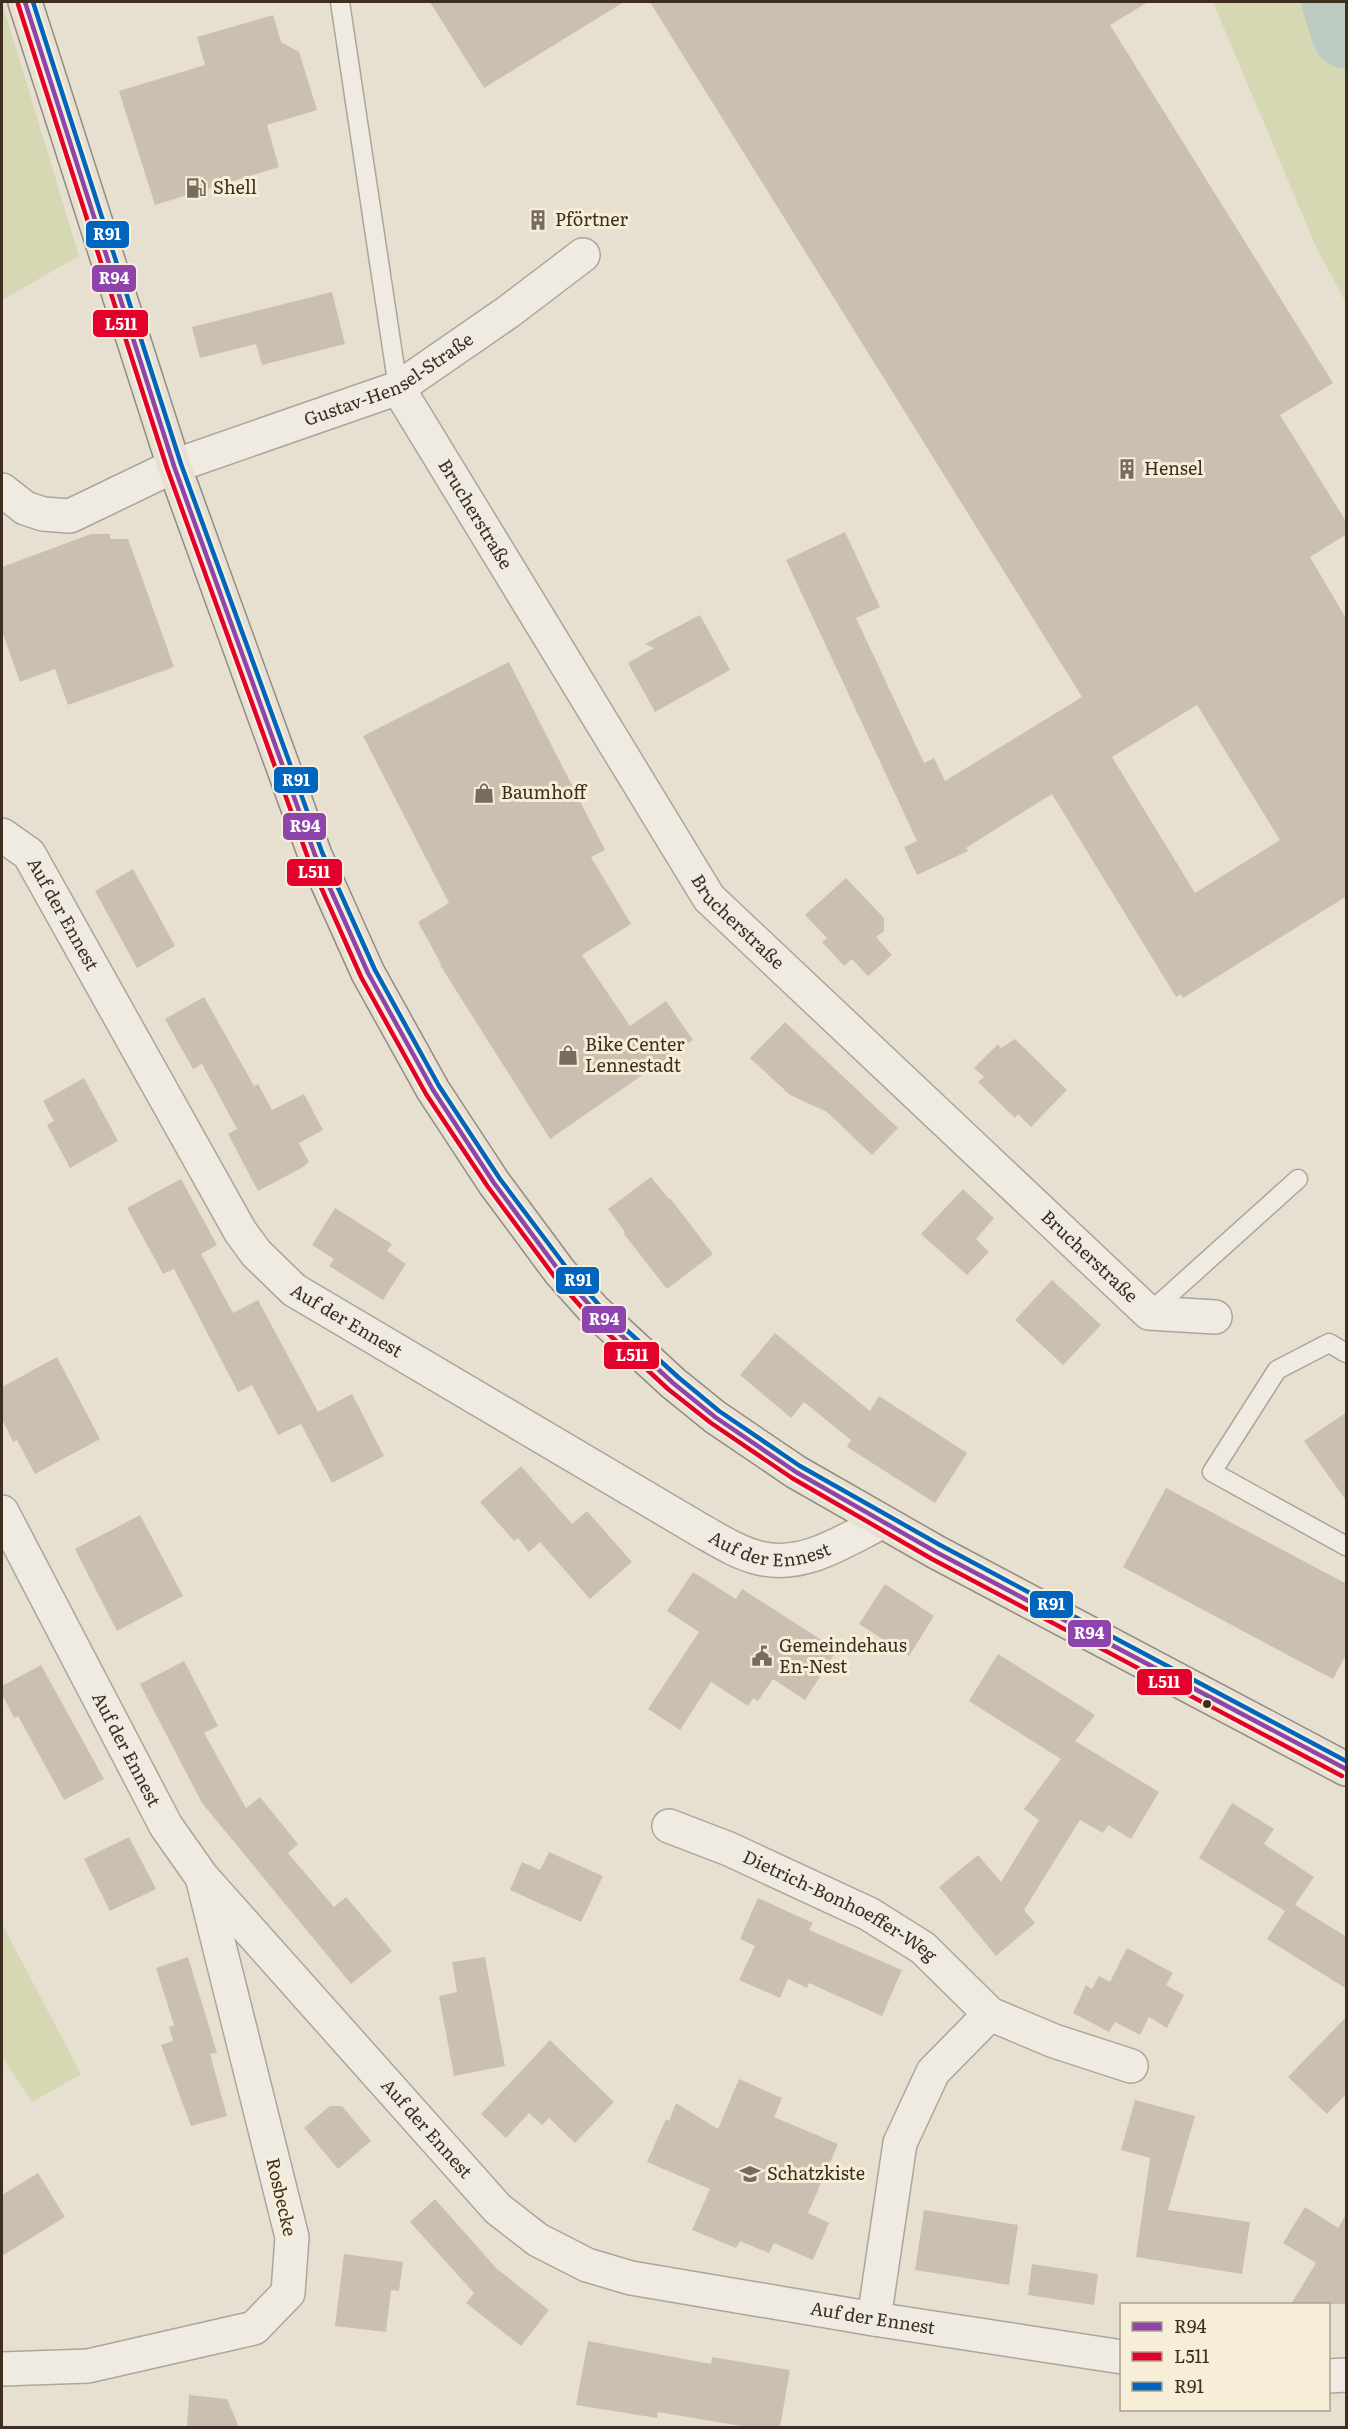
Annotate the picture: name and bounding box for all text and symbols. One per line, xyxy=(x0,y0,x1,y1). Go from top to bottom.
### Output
place label: Shell xyxy=(213,173,257,200)
fuel station icon: Shell xyxy=(184,176,208,200)
place label: Pförtner xyxy=(555,205,629,232)
building icon: Pförtner xyxy=(526,208,550,232)
line badge: R91 xyxy=(85,220,130,249)
text: R91 xyxy=(93,221,121,245)
line badge: R94 xyxy=(91,264,137,293)
text: R94 xyxy=(99,265,130,289)
line badge: L511 xyxy=(92,309,149,338)
text: L511 xyxy=(105,311,138,335)
street label: Gustav-Hensel-Straße xyxy=(300,325,478,432)
street label: Brucherstraße xyxy=(432,453,520,574)
place label: Hensel xyxy=(1144,454,1203,481)
building icon: Hensel xyxy=(1115,457,1139,481)
line badge: R91 xyxy=(273,766,319,794)
text: R91 xyxy=(282,767,310,791)
place label: Baumhoff xyxy=(501,778,588,805)
shop icon: Baumhoff xyxy=(472,781,496,805)
line badge: R94 xyxy=(282,812,327,841)
text: R94 xyxy=(290,813,321,837)
street label: Auf der Ennest xyxy=(21,852,107,976)
line badge: L511 xyxy=(286,858,343,887)
text: L511 xyxy=(298,859,331,883)
street label: Brucherstraße xyxy=(685,868,791,975)
place label: Bike Center Lennestadt xyxy=(585,1030,685,1078)
shop icon: Bike Center Lennestadt xyxy=(556,1043,580,1067)
street label: Brucherstraße xyxy=(1036,1203,1145,1308)
line badge: R91 xyxy=(555,1266,600,1295)
text: R91 xyxy=(564,1267,592,1291)
street label: Auf der Ennest xyxy=(286,1276,409,1364)
line badge: R94 xyxy=(581,1305,627,1334)
text: R94 xyxy=(589,1306,620,1330)
line badge: L511 xyxy=(603,1341,660,1370)
text: L511 xyxy=(616,1342,649,1366)
street label: Auf der Ennest xyxy=(704,1523,835,1573)
line badge: R91 xyxy=(1029,1590,1074,1619)
text: R91 xyxy=(1037,1591,1065,1615)
line badge: R94 xyxy=(1067,1619,1112,1648)
text: R94 xyxy=(1074,1620,1105,1644)
place label: Gemeindehaus En-Nest xyxy=(779,1631,907,1679)
public building icon: Gemeindehaus En-Nest xyxy=(750,1644,774,1668)
line badge: L511 xyxy=(1136,1668,1193,1696)
text: L511 xyxy=(1148,1669,1181,1693)
street label: Auf der Ennest xyxy=(86,1687,169,1812)
unlabelled marker xyxy=(1201,1698,1213,1710)
street label: Dietrich-Bonhoeffer-Weg xyxy=(739,1842,945,1968)
street label: Auf der Ennest xyxy=(376,2072,480,2184)
street label: Rosbecke xyxy=(260,2155,305,2239)
place label: Schatzkiste xyxy=(767,2159,865,2186)
school or university icon: Schatzkiste xyxy=(738,2162,762,2186)
street label: Auf der Ennest xyxy=(808,2293,938,2340)
legend xyxy=(1120,2303,1330,2411)
text: R94 xyxy=(1174,2312,1206,2339)
text: L511 xyxy=(1174,2342,1209,2369)
text: R91 xyxy=(1174,2372,1204,2399)

